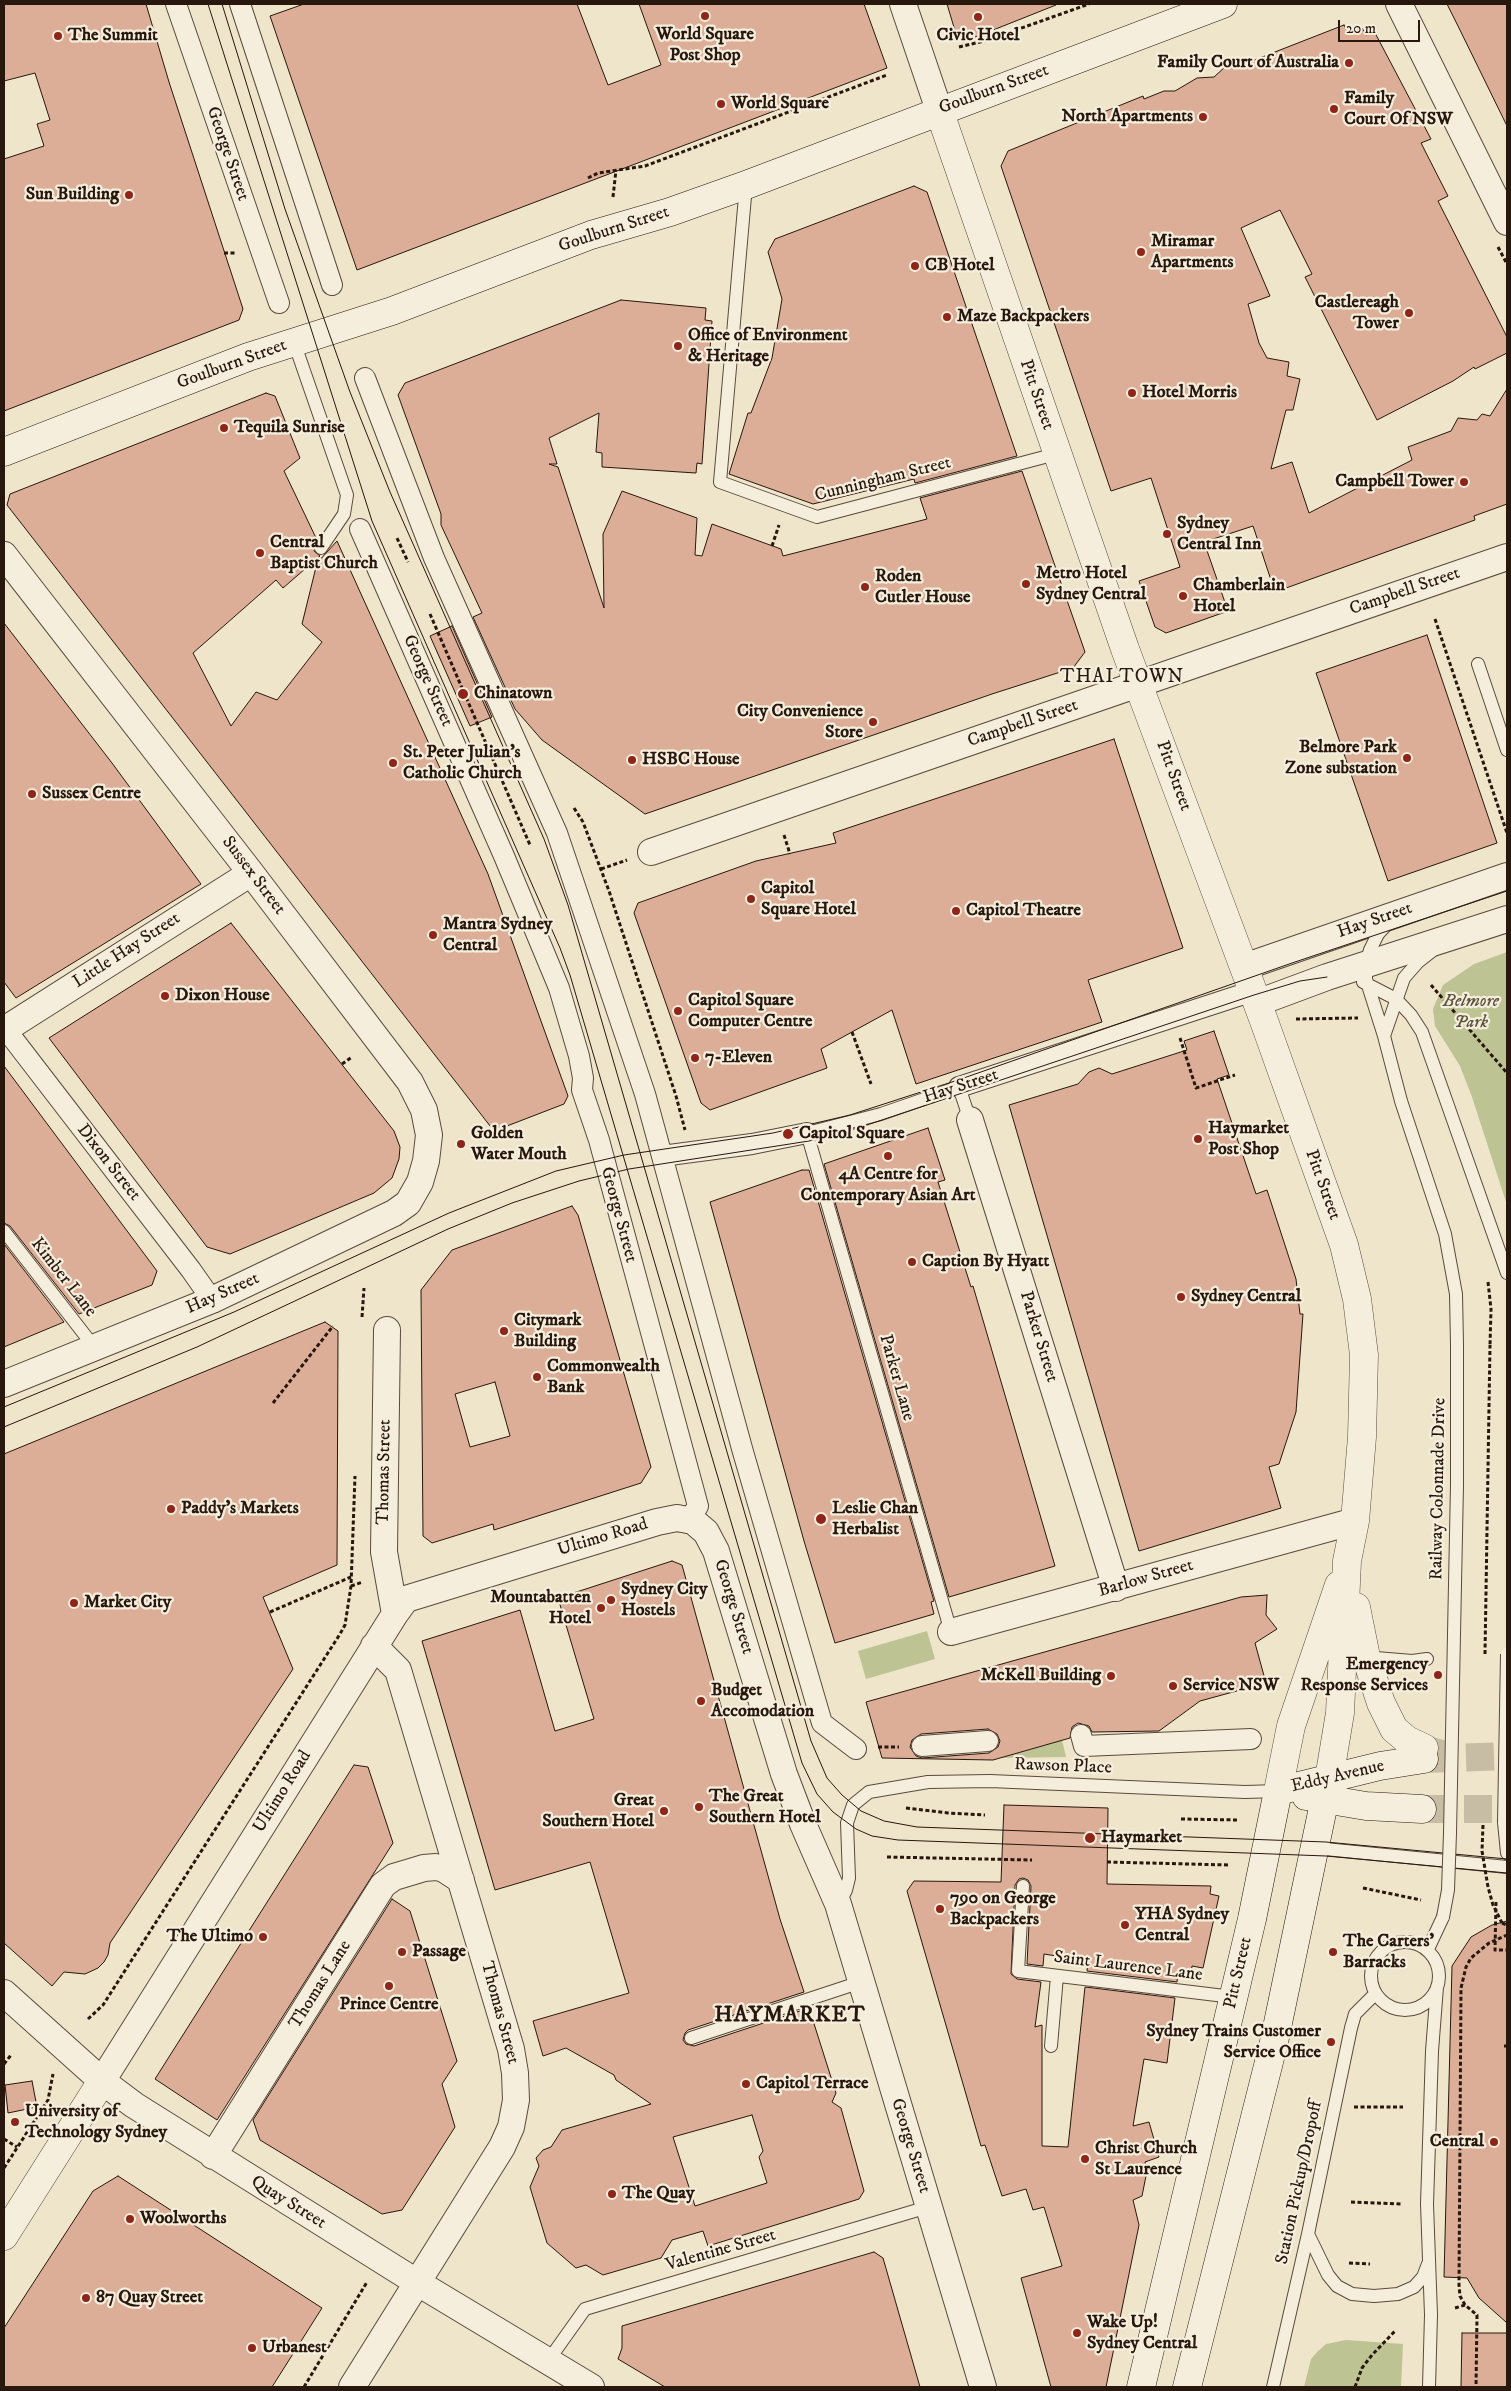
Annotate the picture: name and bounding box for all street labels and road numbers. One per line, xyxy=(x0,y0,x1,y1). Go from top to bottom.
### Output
street label: Goulburn Street xyxy=(936,60,1052,120)
street label: George Street xyxy=(201,104,253,204)
street label: Goulburn Street xyxy=(556,202,672,258)
street label: Goulburn Street xyxy=(174,335,290,395)
street label: Pitt Street xyxy=(1014,357,1058,433)
street label: Cunningham Street xyxy=(813,453,953,507)
street label: Campbell Street xyxy=(1347,563,1463,621)
street label: George Street xyxy=(397,632,457,730)
street label: Campbell Street xyxy=(965,695,1081,753)
street label: Pitt Street xyxy=(1150,738,1196,814)
street label: Sussex Street xyxy=(216,832,290,920)
street label: Hay Street xyxy=(1335,898,1415,944)
street label: Little Hay Street xyxy=(69,908,185,994)
street label: Hay Street xyxy=(921,1065,1001,1109)
street label: Dixon Street xyxy=(71,1120,145,1206)
street label: Pitt Street xyxy=(1299,1147,1345,1223)
street label: George Street xyxy=(595,1165,641,1265)
street label: Kimber Lane xyxy=(25,1234,101,1322)
street label: Hay Street xyxy=(183,1268,263,1320)
street label: Parker Street xyxy=(1014,1289,1062,1385)
street label: Parker Lane xyxy=(873,1332,919,1424)
street label: Railway Colonnade Drive xyxy=(1427,1398,1451,1580)
street label: Thomas Street xyxy=(373,1419,397,1525)
street label: Ultimo Road xyxy=(555,1514,651,1562)
street label: Barlow Street xyxy=(1096,1555,1196,1603)
street label: George Street xyxy=(708,1557,758,1657)
street label: Ultimo Road xyxy=(249,1747,317,1837)
street label: Rawson Place xyxy=(1014,1755,1112,1779)
street label: Eddy Avenue xyxy=(1289,1756,1387,1798)
street label: Pitt Street xyxy=(1220,1935,1258,2011)
street label: Thomas Lane xyxy=(285,1937,357,2033)
street label: Saint Laurence Lane xyxy=(1052,1947,1204,1987)
street label: Thomas Street xyxy=(475,1959,523,2067)
street label: George Street xyxy=(885,2096,935,2196)
street label: Station Pickup/Dropoff xyxy=(1272,2099,1328,2267)
street label: Quay Street xyxy=(246,2171,330,2235)
street label: Valentine Street xyxy=(663,2225,779,2277)

